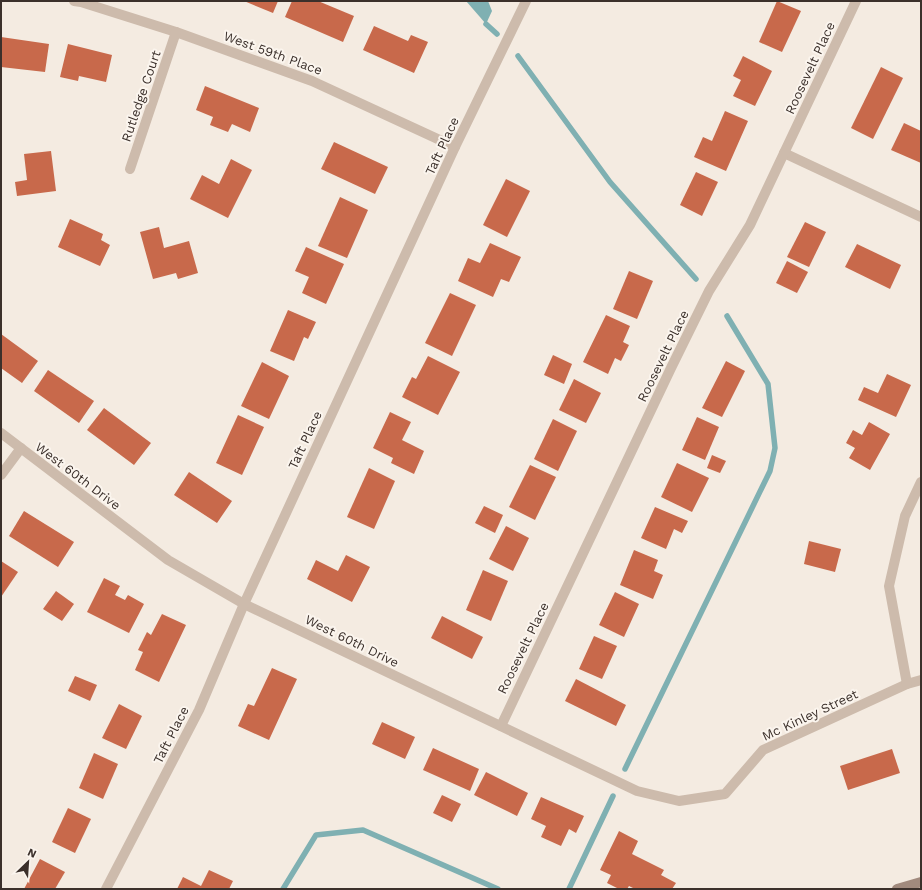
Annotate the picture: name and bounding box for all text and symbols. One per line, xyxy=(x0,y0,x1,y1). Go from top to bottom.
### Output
street label: Roosevelt Place xyxy=(782,19,838,117)
street label: West 59th Place xyxy=(222,28,324,78)
street label: Rutledge Court xyxy=(118,48,164,144)
street label: Taft Place xyxy=(422,115,462,177)
street label: Roosevelt Place xyxy=(634,308,692,404)
street label: Taft Place xyxy=(285,409,325,471)
street label: West 60th Drive xyxy=(33,439,123,513)
street label: Roosevelt Place xyxy=(494,600,552,696)
street label: West 60th Drive xyxy=(303,612,401,670)
street label: Mc Kinley Street xyxy=(760,686,861,744)
street label: Taft Place xyxy=(150,704,192,766)
north arrow xyxy=(8,842,48,882)
text: N xyxy=(26,846,38,861)

